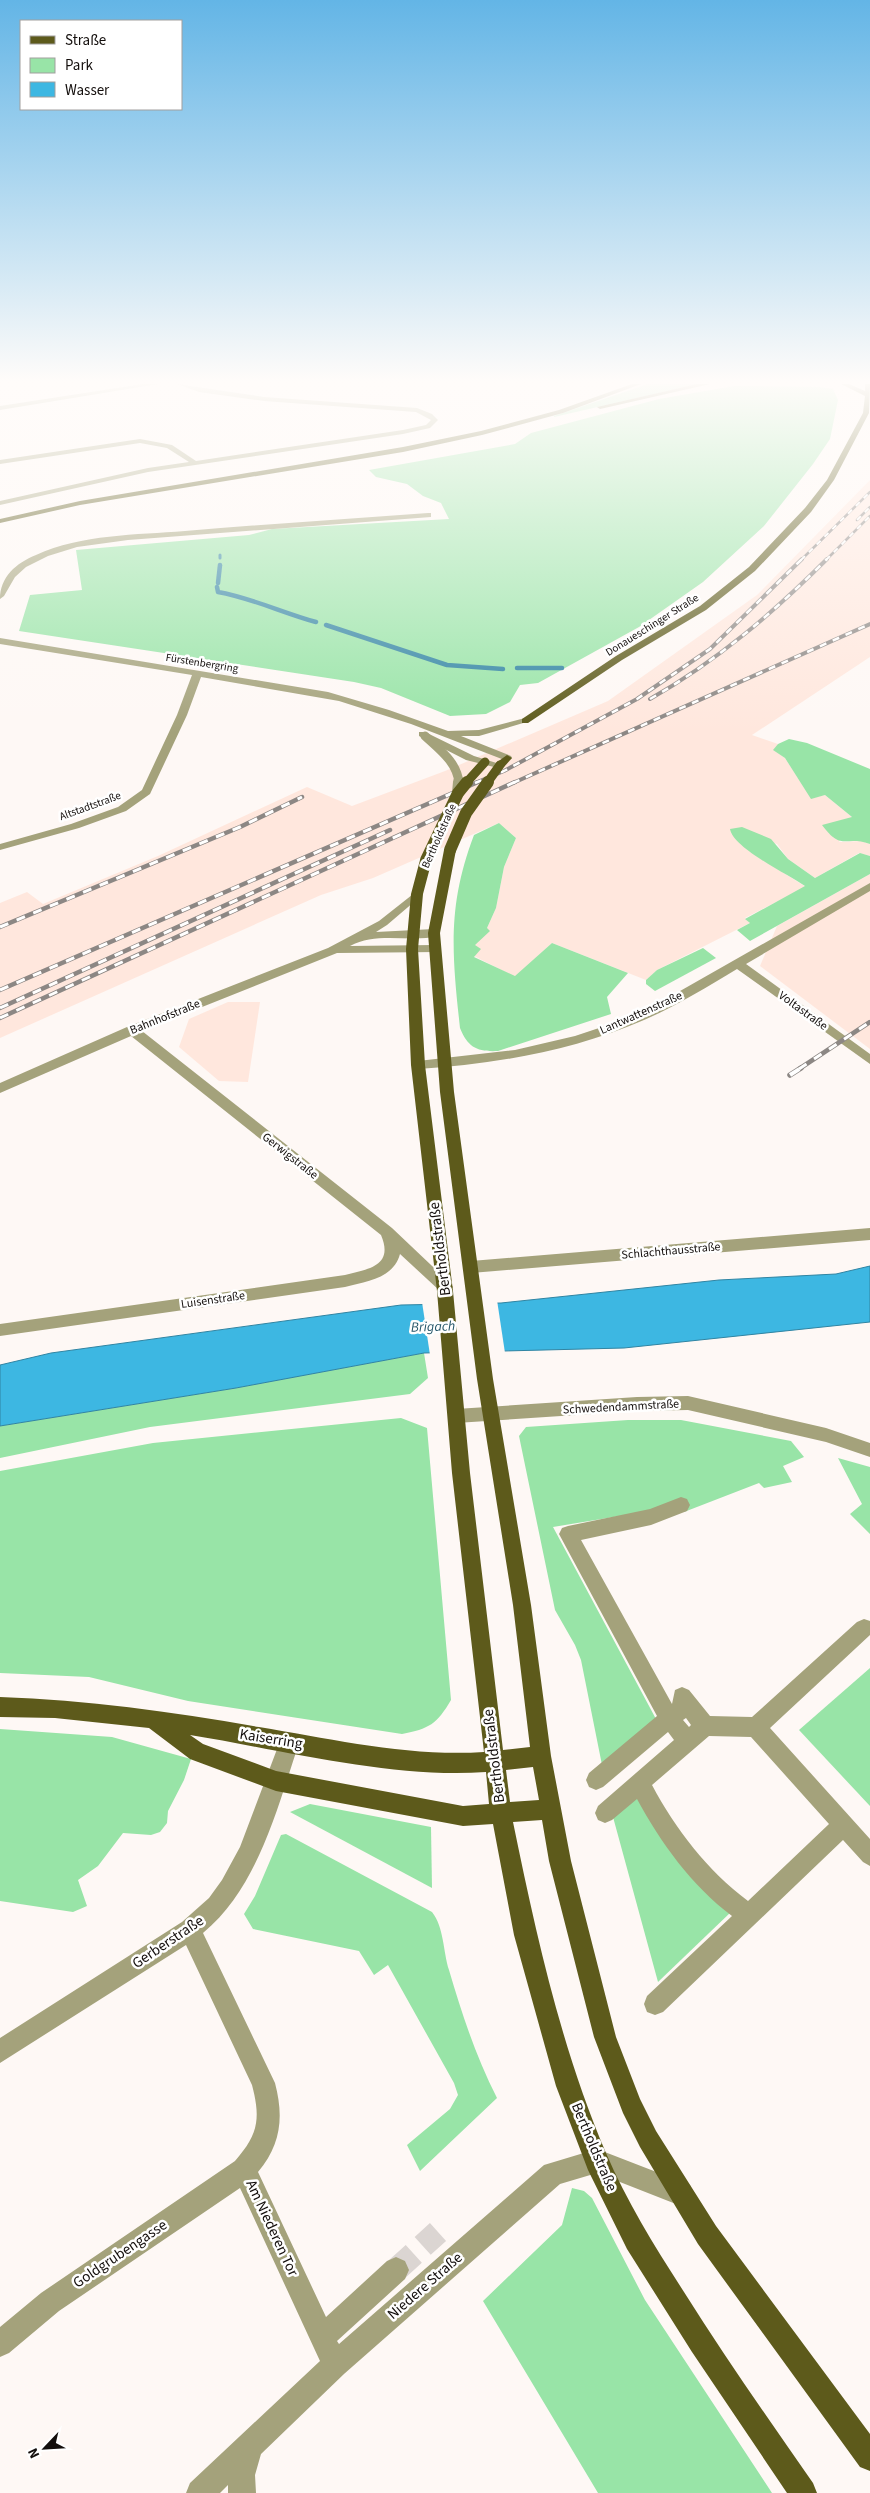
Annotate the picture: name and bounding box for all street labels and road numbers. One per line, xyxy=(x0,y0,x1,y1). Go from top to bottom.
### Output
street label: Donaueschinger Straße xyxy=(603,590,702,660)
street label: Fürstenbergring xyxy=(165,650,240,676)
street label: Altstadtstraße xyxy=(57,788,123,824)
street label: Bertholdstraße xyxy=(418,801,460,871)
street label: Lantwattenstraße xyxy=(597,987,685,1039)
street label: Voltastraße xyxy=(775,987,831,1035)
street label: Bahnhofstraße xyxy=(127,995,203,1039)
street label: Gerwigstraße xyxy=(258,1129,322,1183)
street label: Bertholdstraße xyxy=(424,1201,456,1297)
street label: Schlachthausstraße xyxy=(621,1238,721,1264)
street label: Luisenstraße xyxy=(180,1287,246,1313)
street label: Schwedendammstraße xyxy=(562,1395,680,1419)
street label: Bertholdstraße xyxy=(478,1708,510,1804)
street label: Kaiserring xyxy=(238,1724,304,1754)
street label: Gerberstraße xyxy=(128,1910,208,1974)
street label: Bertholdstraße xyxy=(566,2099,622,2195)
street label: Am Niederen Tor xyxy=(240,2176,304,2280)
street label: Goldgrubengasse xyxy=(69,2215,171,2293)
street label: Niedere Straße xyxy=(383,2247,467,2325)

